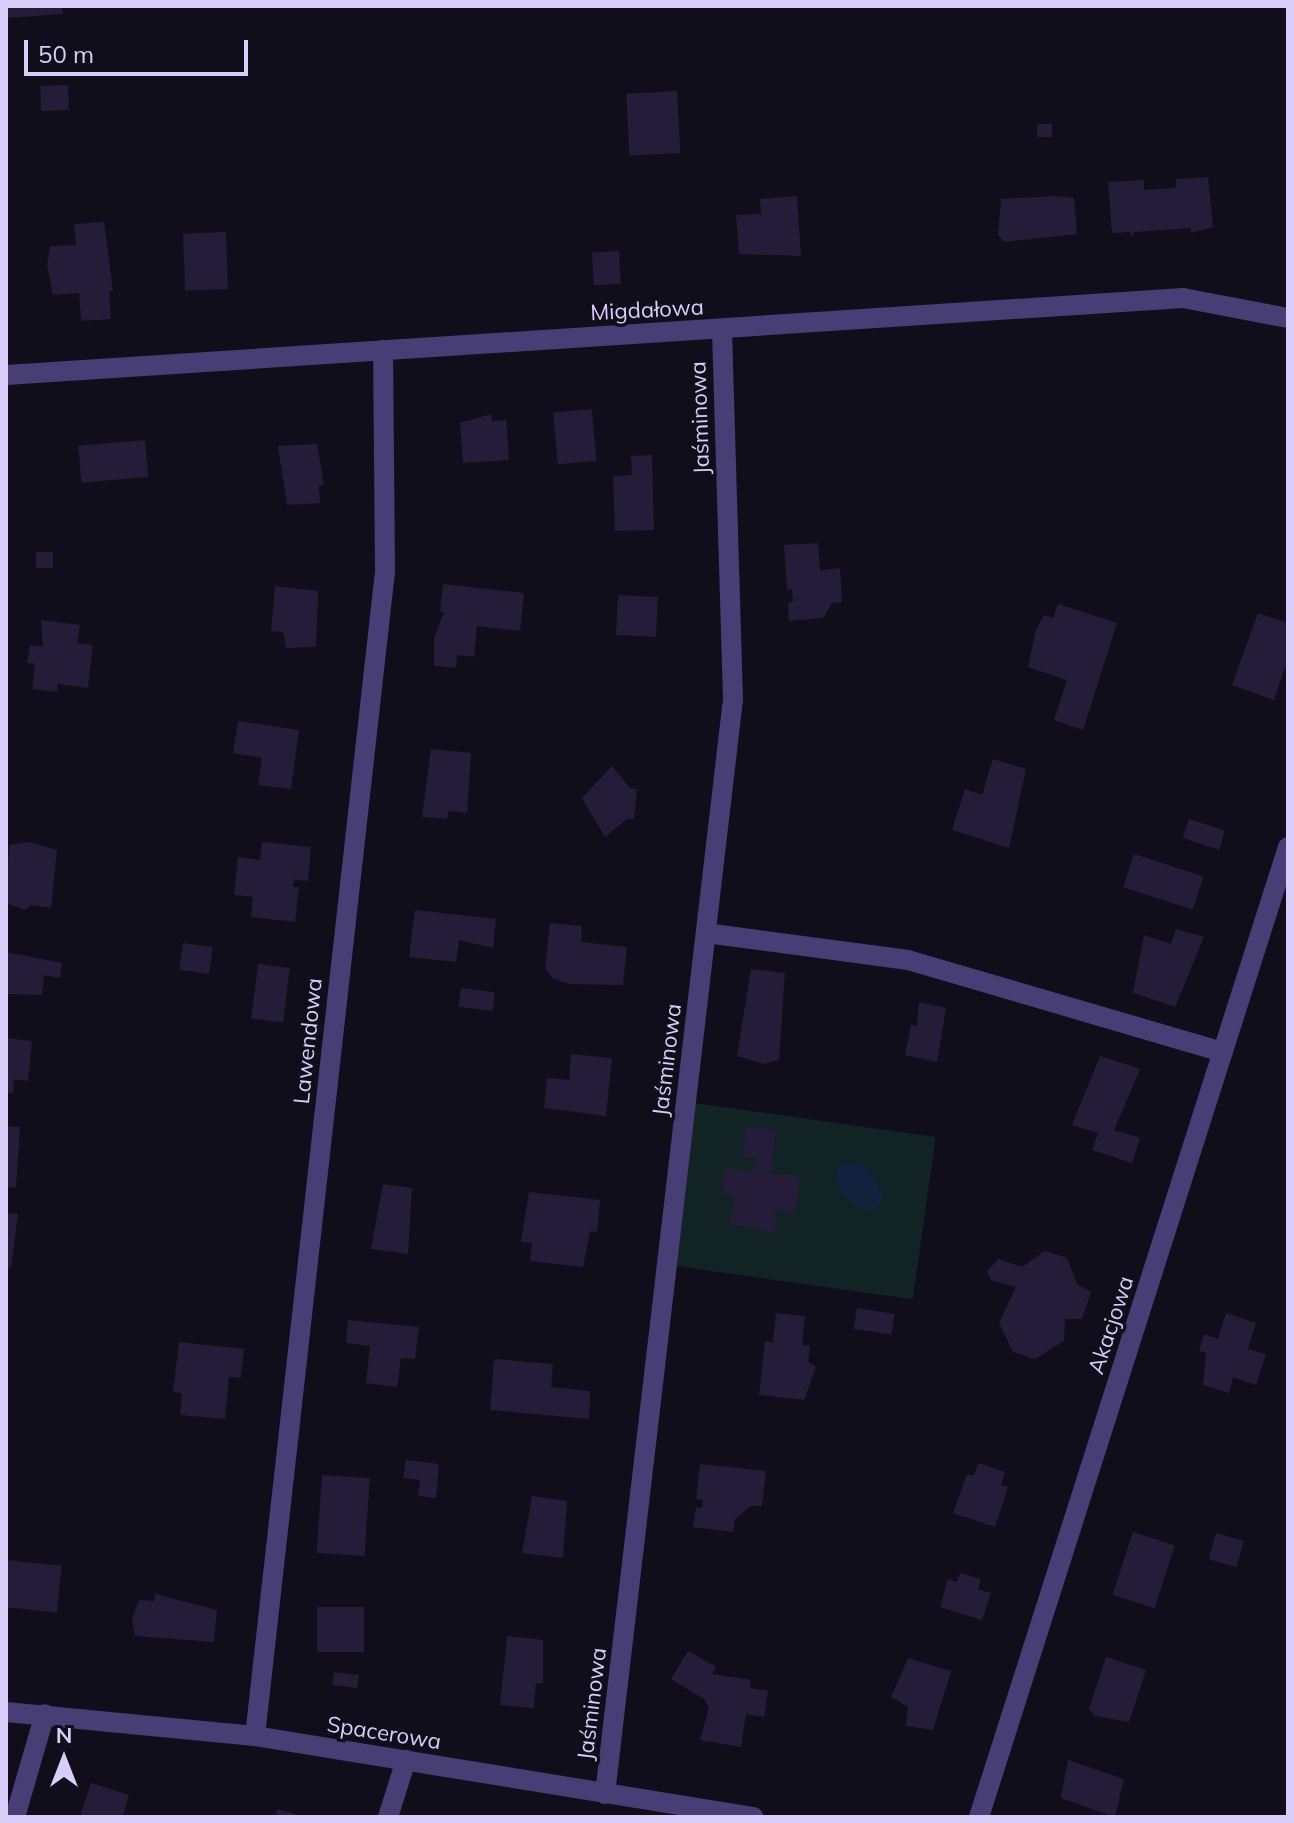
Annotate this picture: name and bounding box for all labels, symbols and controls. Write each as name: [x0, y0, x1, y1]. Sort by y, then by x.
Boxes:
scale bar: [28, 24, 252, 74]
text: 50 m: [38, 39, 94, 69]
street label: Migdałowa: [590, 294, 704, 326]
street label: Jaśminowa: [685, 361, 715, 475]
street label: Lawendowa: [288, 977, 328, 1105]
street label: Jaśminowa: [647, 1002, 687, 1118]
street label: Akacjowa: [1083, 1273, 1139, 1377]
street label: Jaśminowa: [572, 1646, 612, 1762]
street label: Spacerowa: [325, 1711, 443, 1755]
north arrow: [24, 1719, 104, 1799]
text: N: [56, 1721, 72, 1749]

